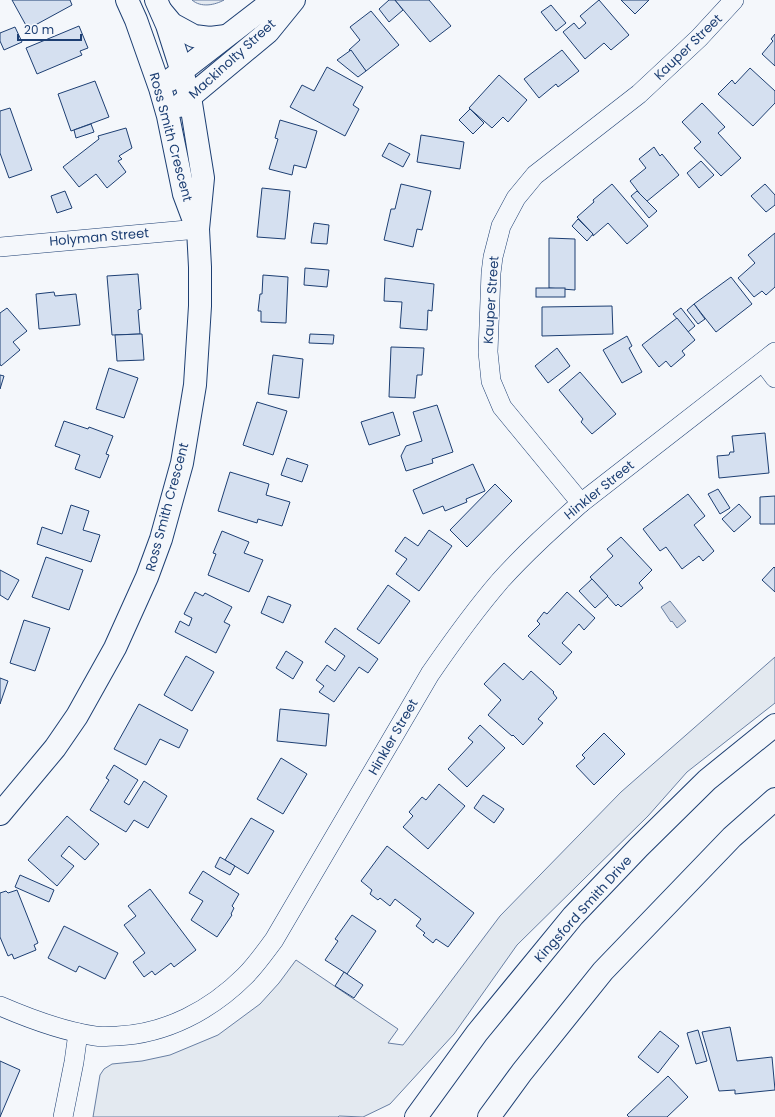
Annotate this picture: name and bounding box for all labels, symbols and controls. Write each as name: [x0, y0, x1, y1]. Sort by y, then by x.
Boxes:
street label: Kauper Street: [650, 9, 726, 84]
street label: Mackinolty Street: [184, 15, 280, 103]
scale bar: [18, 16, 81, 42]
text: 20 m: [24, 21, 54, 38]
street label: Ross Smith Crescent: [145, 70, 197, 204]
street label: Holyman Street: [48, 223, 150, 251]
street label: Kauper Street: [478, 255, 504, 345]
street label: Ross Smith Crescent: [141, 440, 193, 574]
street label: Hinkler Street: [560, 456, 638, 524]
street label: Hinkler Street: [364, 695, 423, 778]
street label: Kingsford Smith Drive: [530, 851, 636, 967]

